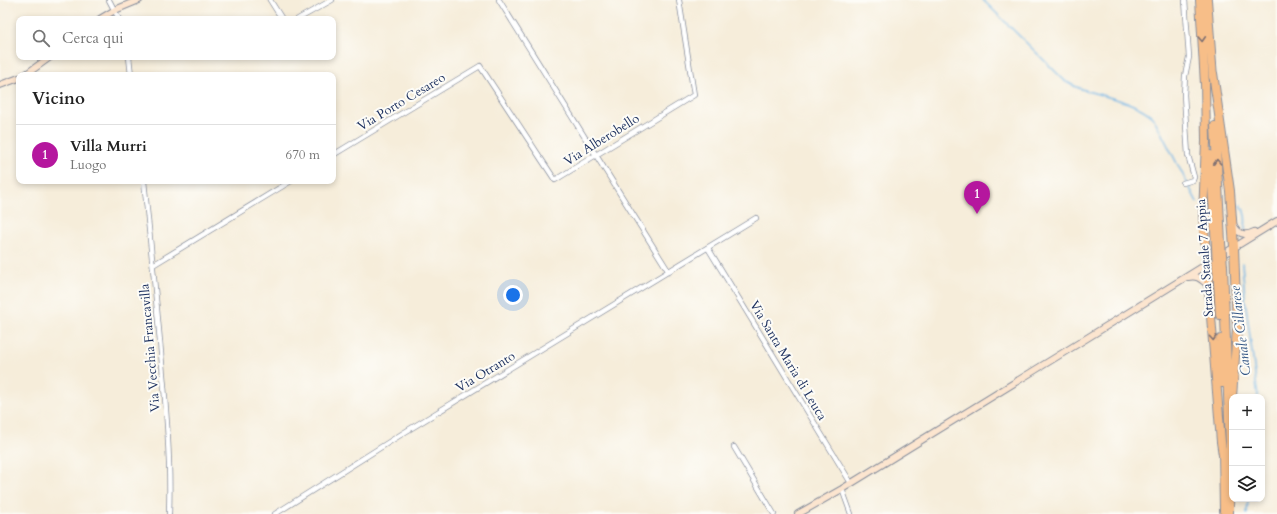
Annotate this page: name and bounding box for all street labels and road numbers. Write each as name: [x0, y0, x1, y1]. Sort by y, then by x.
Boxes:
street label: Via Porto Cesareo: [354, 68, 449, 135]
street label: Via Alberobello: [560, 109, 643, 170]
street label: Strada Statale 7 Appia: [1192, 198, 1218, 318]
street label: Via Vecchia Francavilla: [135, 283, 165, 413]
street label: Via Santa Maria di Leuca: [745, 297, 831, 424]
street label: Via Otranto: [452, 347, 519, 397]

